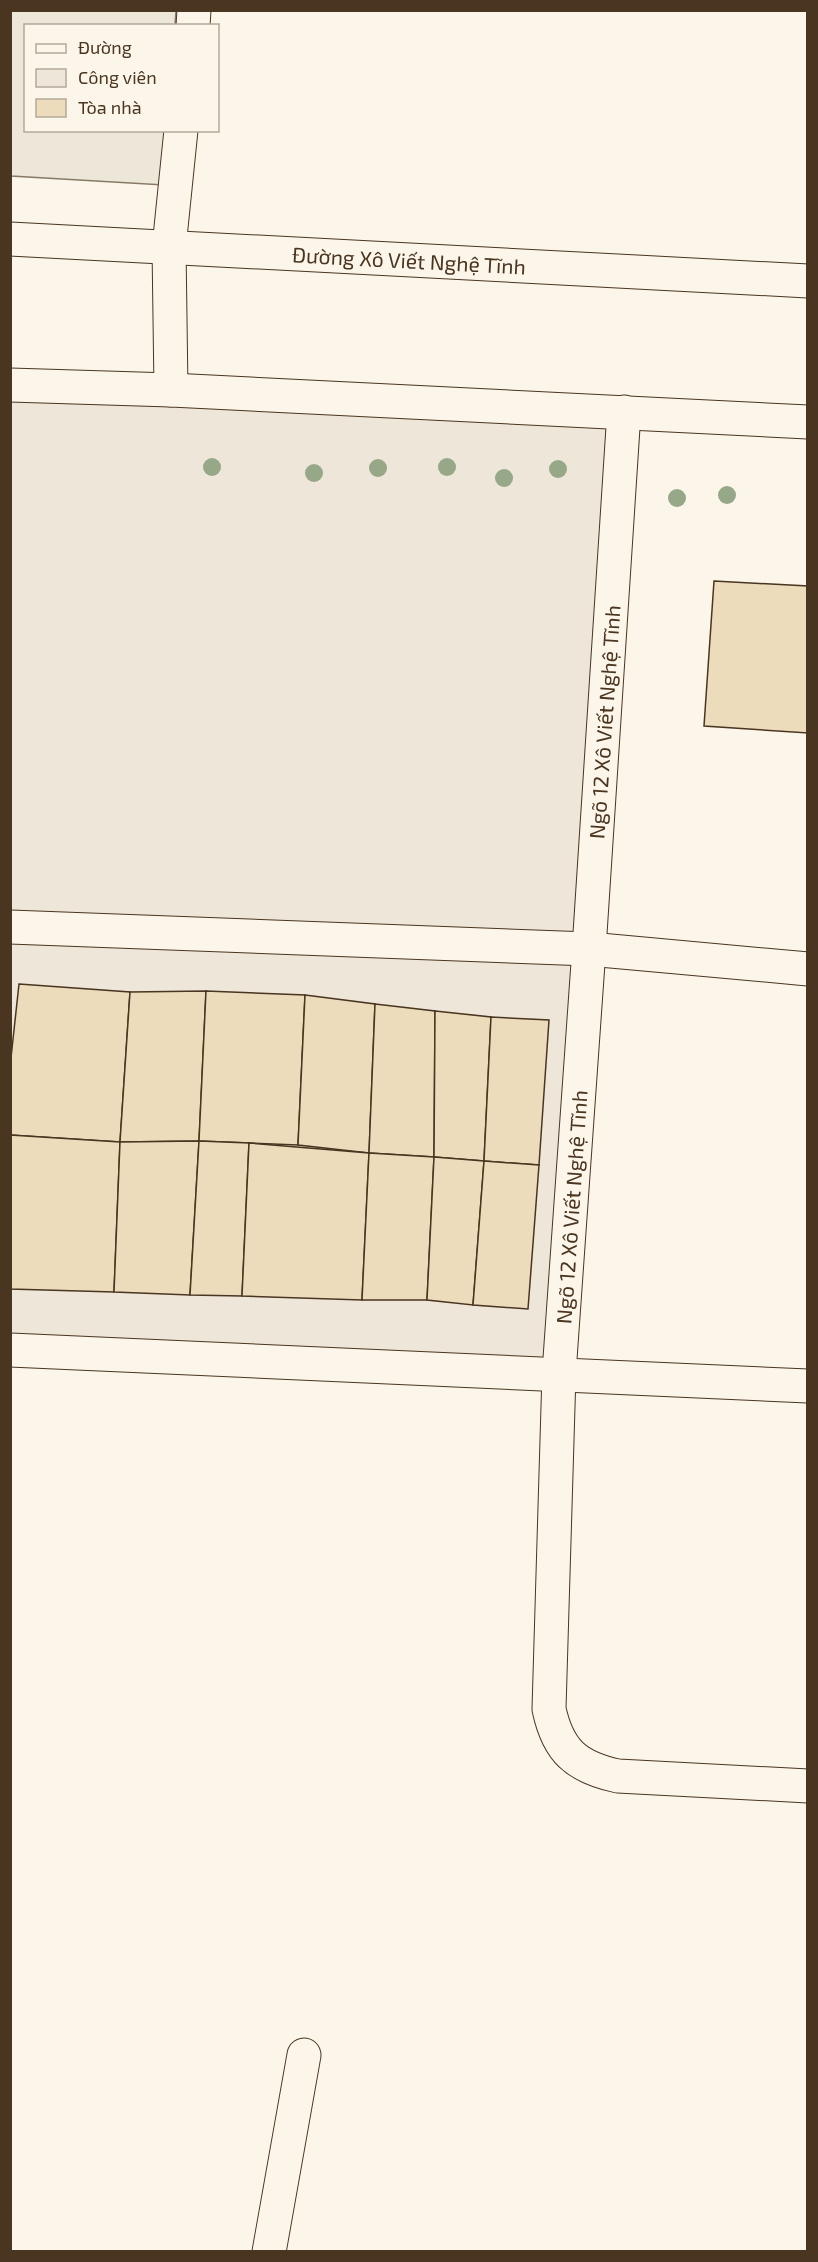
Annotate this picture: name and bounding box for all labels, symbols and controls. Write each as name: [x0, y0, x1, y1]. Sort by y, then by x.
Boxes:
legend: [24, 24, 219, 132]
text: Đường: [78, 36, 132, 58]
text: Công viên: [78, 66, 157, 88]
text: Tòa nhà: [78, 96, 142, 118]
street label: Đường Xô Viết Nghệ Tĩnh: [292, 241, 526, 279]
street label: Ngõ 12 Xô Viết Nghệ Tĩnh: [583, 604, 625, 840]
street label: Ngõ 12 Xô Viết Nghệ Tĩnh: [550, 1089, 592, 1325]

